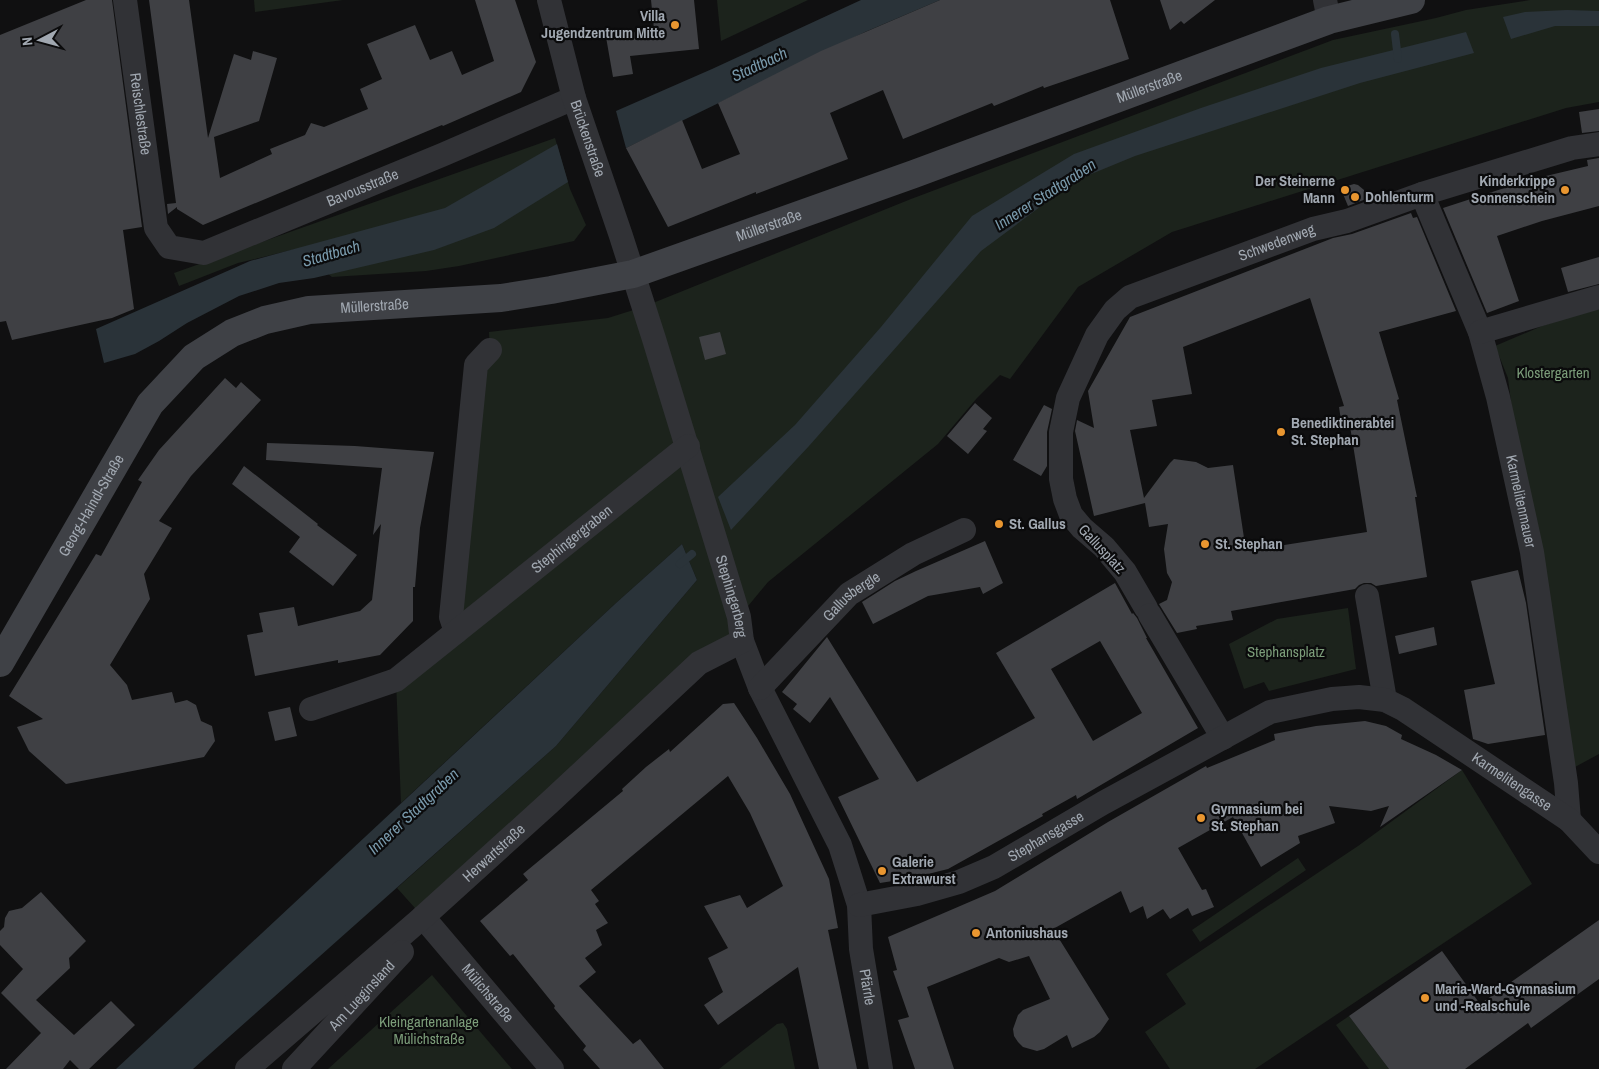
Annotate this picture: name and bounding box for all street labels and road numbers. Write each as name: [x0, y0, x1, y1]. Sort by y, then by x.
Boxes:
street label: Müllerstraße: [1113, 64, 1185, 108]
street label: Reischlestraße: [125, 71, 157, 156]
street label: Brückenstraße: [565, 97, 611, 180]
street label: Bavousstraße: [323, 163, 402, 211]
street label: Müllerstraße: [733, 204, 805, 247]
street label: Schwedenweg: [1235, 218, 1318, 266]
street label: Müllerstraße: [340, 293, 410, 318]
street label: Georg-Haindl-Straße: [53, 450, 129, 560]
street label: Karmelitenmauer: [1501, 453, 1542, 550]
street label: Stephingergraben: [526, 500, 616, 578]
street label: Gallusplatz: [1074, 519, 1131, 578]
street label: Stephingerberg: [711, 552, 752, 639]
street label: Gallusbergle: [818, 566, 884, 626]
street label: Karmelitengasse: [1468, 747, 1556, 816]
street label: Stephansgasse: [1004, 805, 1088, 867]
street label: Herwartstraße: [457, 819, 530, 887]
street label: Am Lueginsland: [323, 955, 399, 1036]
street label: Mülichstraße: [457, 959, 519, 1027]
street label: Pfärrle: [854, 967, 881, 1007]

